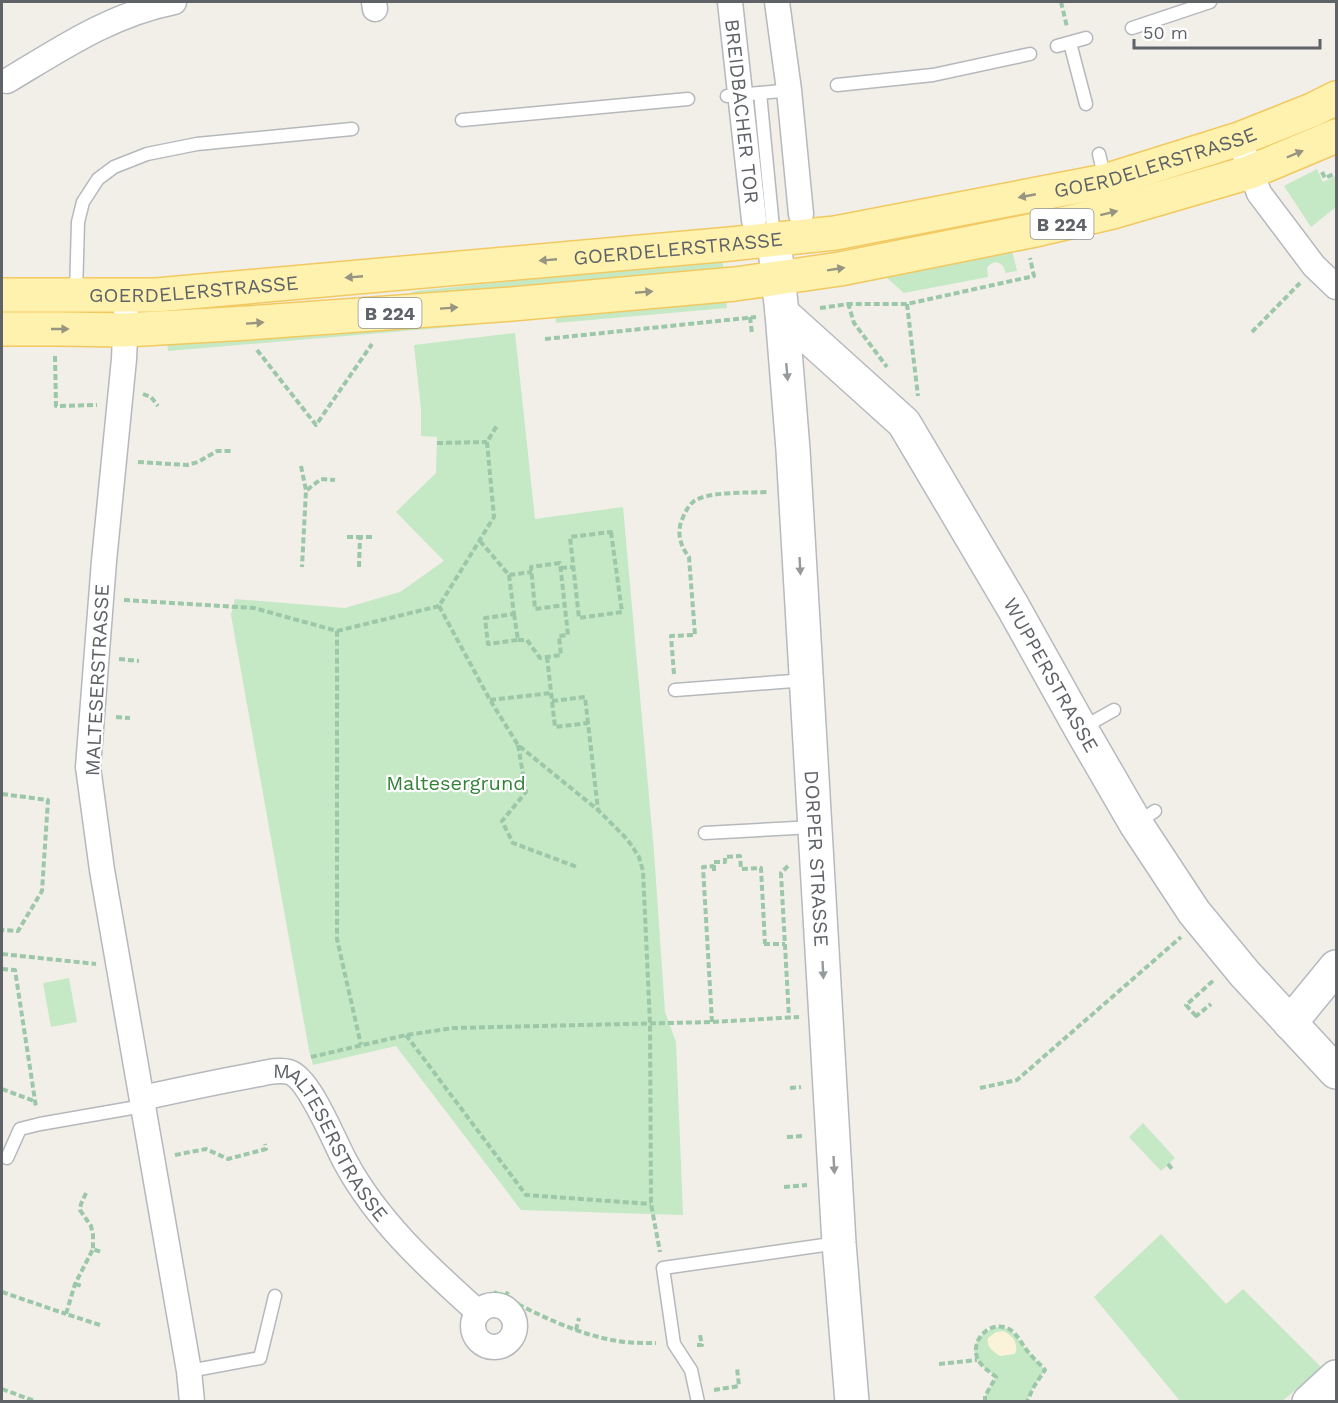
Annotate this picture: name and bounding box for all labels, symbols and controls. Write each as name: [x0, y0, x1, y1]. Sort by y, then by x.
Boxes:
scale bar: [1134, 12, 1320, 50]
street label: BREIDBACHER TOR: [720, 18, 764, 205]
text: 50 m: [1143, 22, 1188, 43]
street label: GOERDELERSTRASSE: [1052, 121, 1260, 203]
one-way arrow: [1286, 149, 1304, 158]
one-way arrow: [1018, 192, 1037, 201]
one-way arrow: [1100, 207, 1119, 217]
road number: B 224: [1030, 209, 1094, 239]
street label: GOERDELERSTRASSE: [572, 227, 784, 270]
one-way arrow: [539, 255, 558, 265]
one-way arrow: [827, 264, 846, 273]
street label: GOERDELERSTRASSE: [89, 270, 299, 307]
one-way arrow: [345, 272, 364, 282]
one-way arrow: [634, 287, 653, 297]
road number: B 224: [358, 298, 422, 328]
one-way arrow: [440, 304, 459, 313]
one-way arrow: [245, 318, 264, 327]
one-way arrow: [50, 324, 69, 334]
one-way arrow: [782, 362, 792, 381]
one-way arrow: [796, 557, 805, 576]
street label: MALTESERSTRASSE: [80, 583, 114, 777]
street label: WUPPERSTRASSE: [998, 594, 1104, 756]
street label: DORPER STRASSE: [800, 769, 834, 947]
park label: Maltesergrund: [386, 771, 526, 795]
one-way arrow: [819, 961, 828, 980]
street label: MALTESERSTRASSE: [273, 1059, 393, 1226]
one-way arrow: [830, 1156, 839, 1175]

